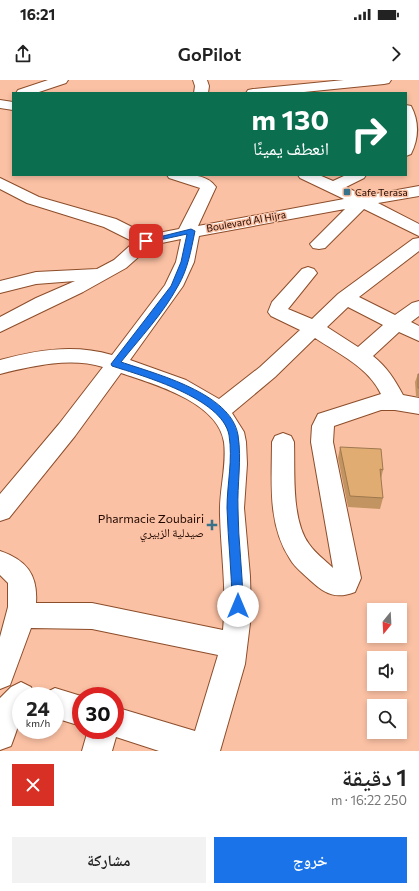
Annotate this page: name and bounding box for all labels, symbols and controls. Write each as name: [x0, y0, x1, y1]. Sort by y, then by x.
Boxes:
text: 16:21: [20, 5, 55, 23]
icon: share: [12, 43, 34, 65]
text: GoPilot: [178, 43, 241, 65]
icon: forward: [385, 43, 407, 65]
text: 130 m: [252, 102, 329, 136]
icon: right: [343, 108, 395, 160]
text: انعطف يمينًا: [253, 137, 329, 159]
place label: Cafe Terasa: [355, 186, 408, 198]
marker: Cafe Terasa: [342, 187, 352, 197]
street label: Boulevard Al Hijra: [205, 208, 287, 234]
pin: [129, 224, 163, 258]
icon: arrive: [135, 230, 157, 252]
place label: Pharmacie Zoubairi صيدلية الزبيري: [98, 511, 204, 543]
marker: Pharmacie Zoubairi صيدلية الزبيري: [207, 520, 217, 530]
position arrow: [217, 585, 259, 627]
north arrow: [367, 603, 407, 643]
map controls: [367, 603, 407, 739]
button: sound: [367, 651, 407, 691]
speed limit sign: 30: [72, 687, 124, 739]
text: 24: [26, 696, 50, 720]
button: search: [367, 699, 407, 739]
text: km/h: [26, 717, 50, 729]
text: 1 دقيقة: [342, 762, 407, 791]
button: close: [12, 764, 54, 806]
text: 250 m · 16:22: [331, 792, 407, 808]
button: مشاركة: [12, 837, 206, 883]
button: خروج: [214, 837, 407, 883]

